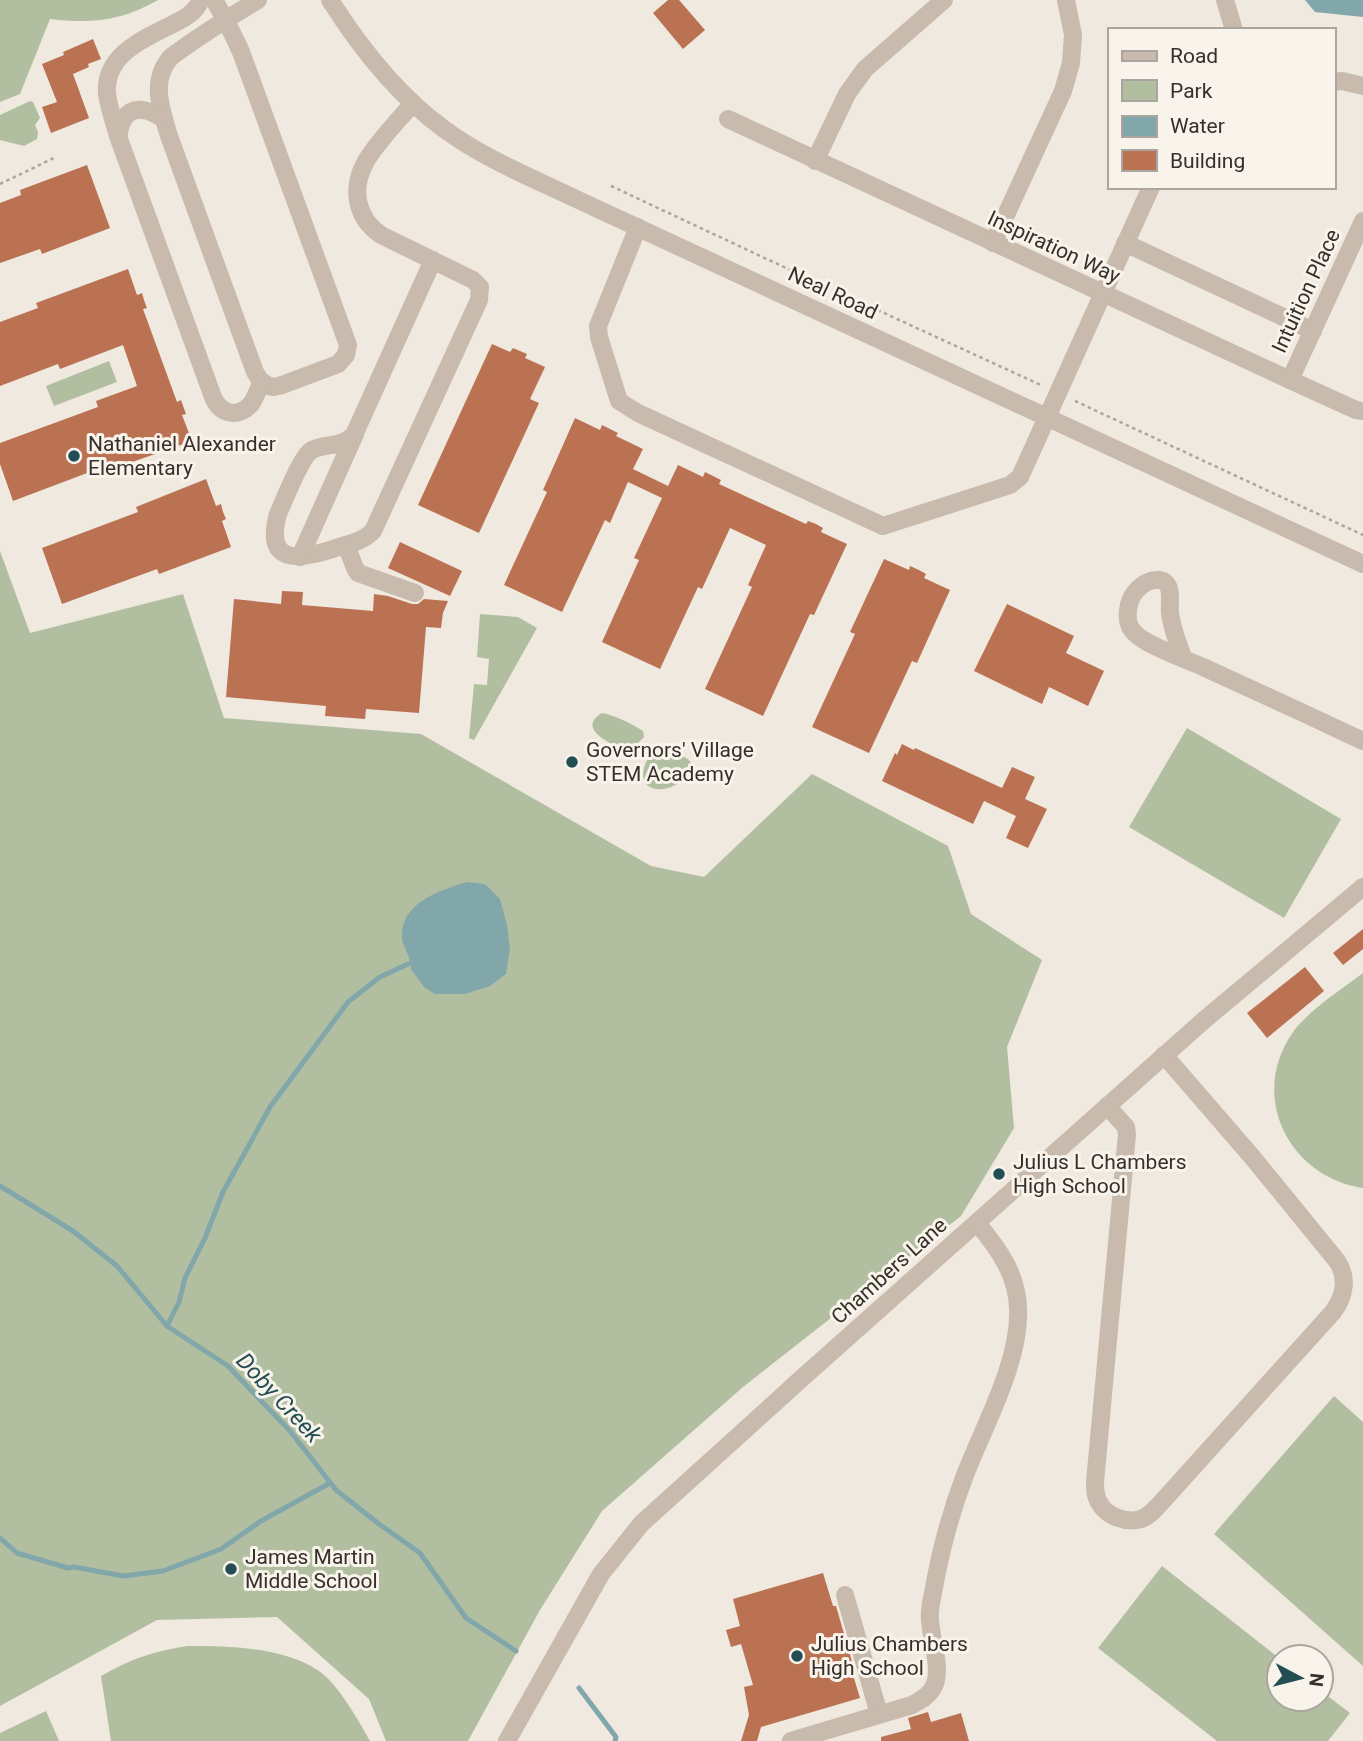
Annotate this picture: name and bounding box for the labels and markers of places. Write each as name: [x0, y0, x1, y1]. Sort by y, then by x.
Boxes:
place label: Nathaniel Alexander Elementary: [88, 432, 276, 480]
marker: Nathaniel Alexander Elementary: [66, 448, 82, 464]
place label: Governors' Village STEM Academy: [586, 738, 754, 786]
marker: Governors' Village STEM Academy: [564, 754, 580, 770]
place label: Julius L Chambers High School: [1013, 1150, 1186, 1198]
marker: Julius L Chambers High School: [991, 1166, 1007, 1182]
place label: James Martin Middle School: [245, 1545, 378, 1593]
marker: James Martin Middle School: [223, 1561, 239, 1577]
place label: Julius Chambers High School: [811, 1632, 968, 1680]
marker: Julius Chambers High School: [789, 1648, 805, 1664]

